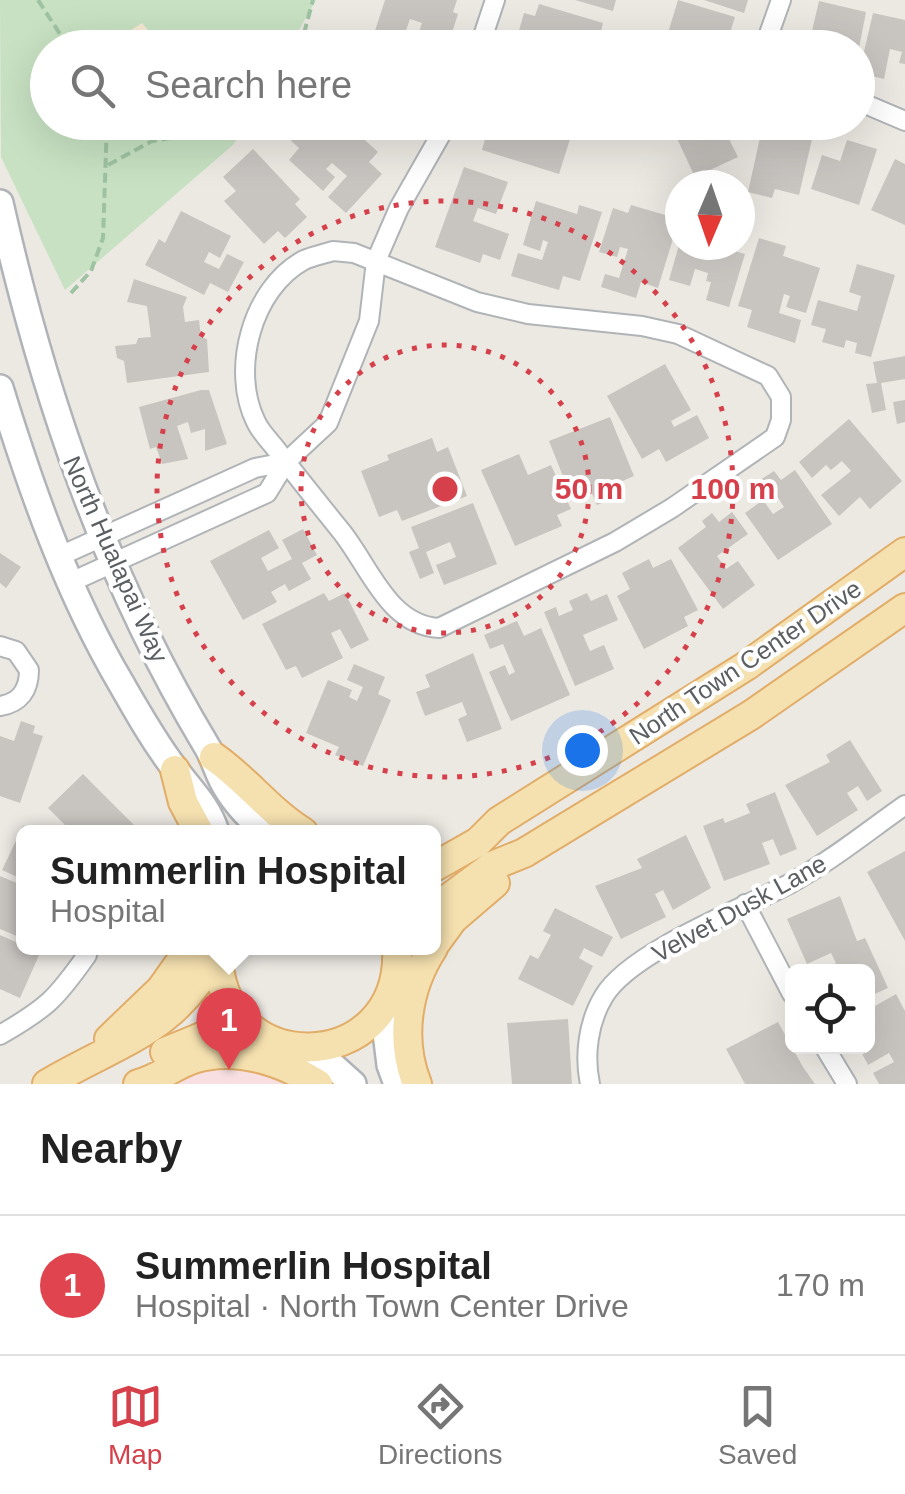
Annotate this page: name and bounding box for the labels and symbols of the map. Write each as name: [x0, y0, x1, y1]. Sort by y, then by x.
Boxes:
north arrow: [665, 170, 755, 260]
street label: North Hualapai Way: [58, 452, 174, 667]
centre of rings: [427, 471, 463, 507]
text: 50 m: [555, 472, 623, 505]
text: 100 m: [690, 472, 776, 505]
street label: North Town Center Drive: [624, 574, 866, 750]
your location: [557, 725, 608, 776]
street label: Velvet Dusk Lane: [647, 849, 831, 967]
pin: 1: [196, 988, 262, 1070]

